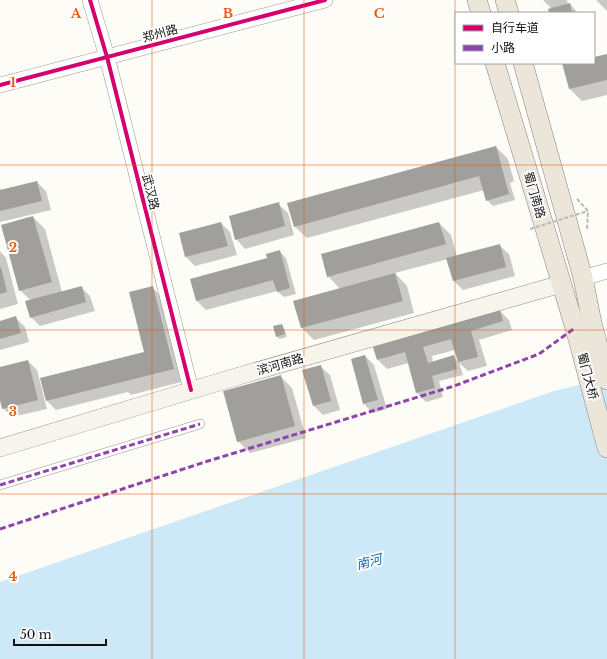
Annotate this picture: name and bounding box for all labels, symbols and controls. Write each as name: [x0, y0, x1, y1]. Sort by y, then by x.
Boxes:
text: A: [70, 5, 82, 22]
text: B: [223, 5, 233, 22]
text: C: [374, 5, 385, 22]
legend: [455, 12, 595, 64]
text: 自行车道: [491, 20, 539, 35]
street label: 郑州路: [141, 21, 179, 45]
text: 小路: [491, 40, 515, 55]
text: 1: [10, 74, 16, 91]
street label: 蜀门南路: [521, 170, 549, 220]
street label: 武汉路: [139, 173, 163, 211]
text: 2: [9, 239, 17, 256]
street label: 滨河南路: [255, 350, 305, 378]
street label: 蜀门大桥: [575, 351, 601, 401]
text: 3: [9, 403, 17, 420]
water label: 南河: [354, 550, 387, 573]
text: 4: [9, 568, 18, 585]
scale bar: [14, 621, 106, 647]
text: 50 m: [20, 627, 52, 642]

